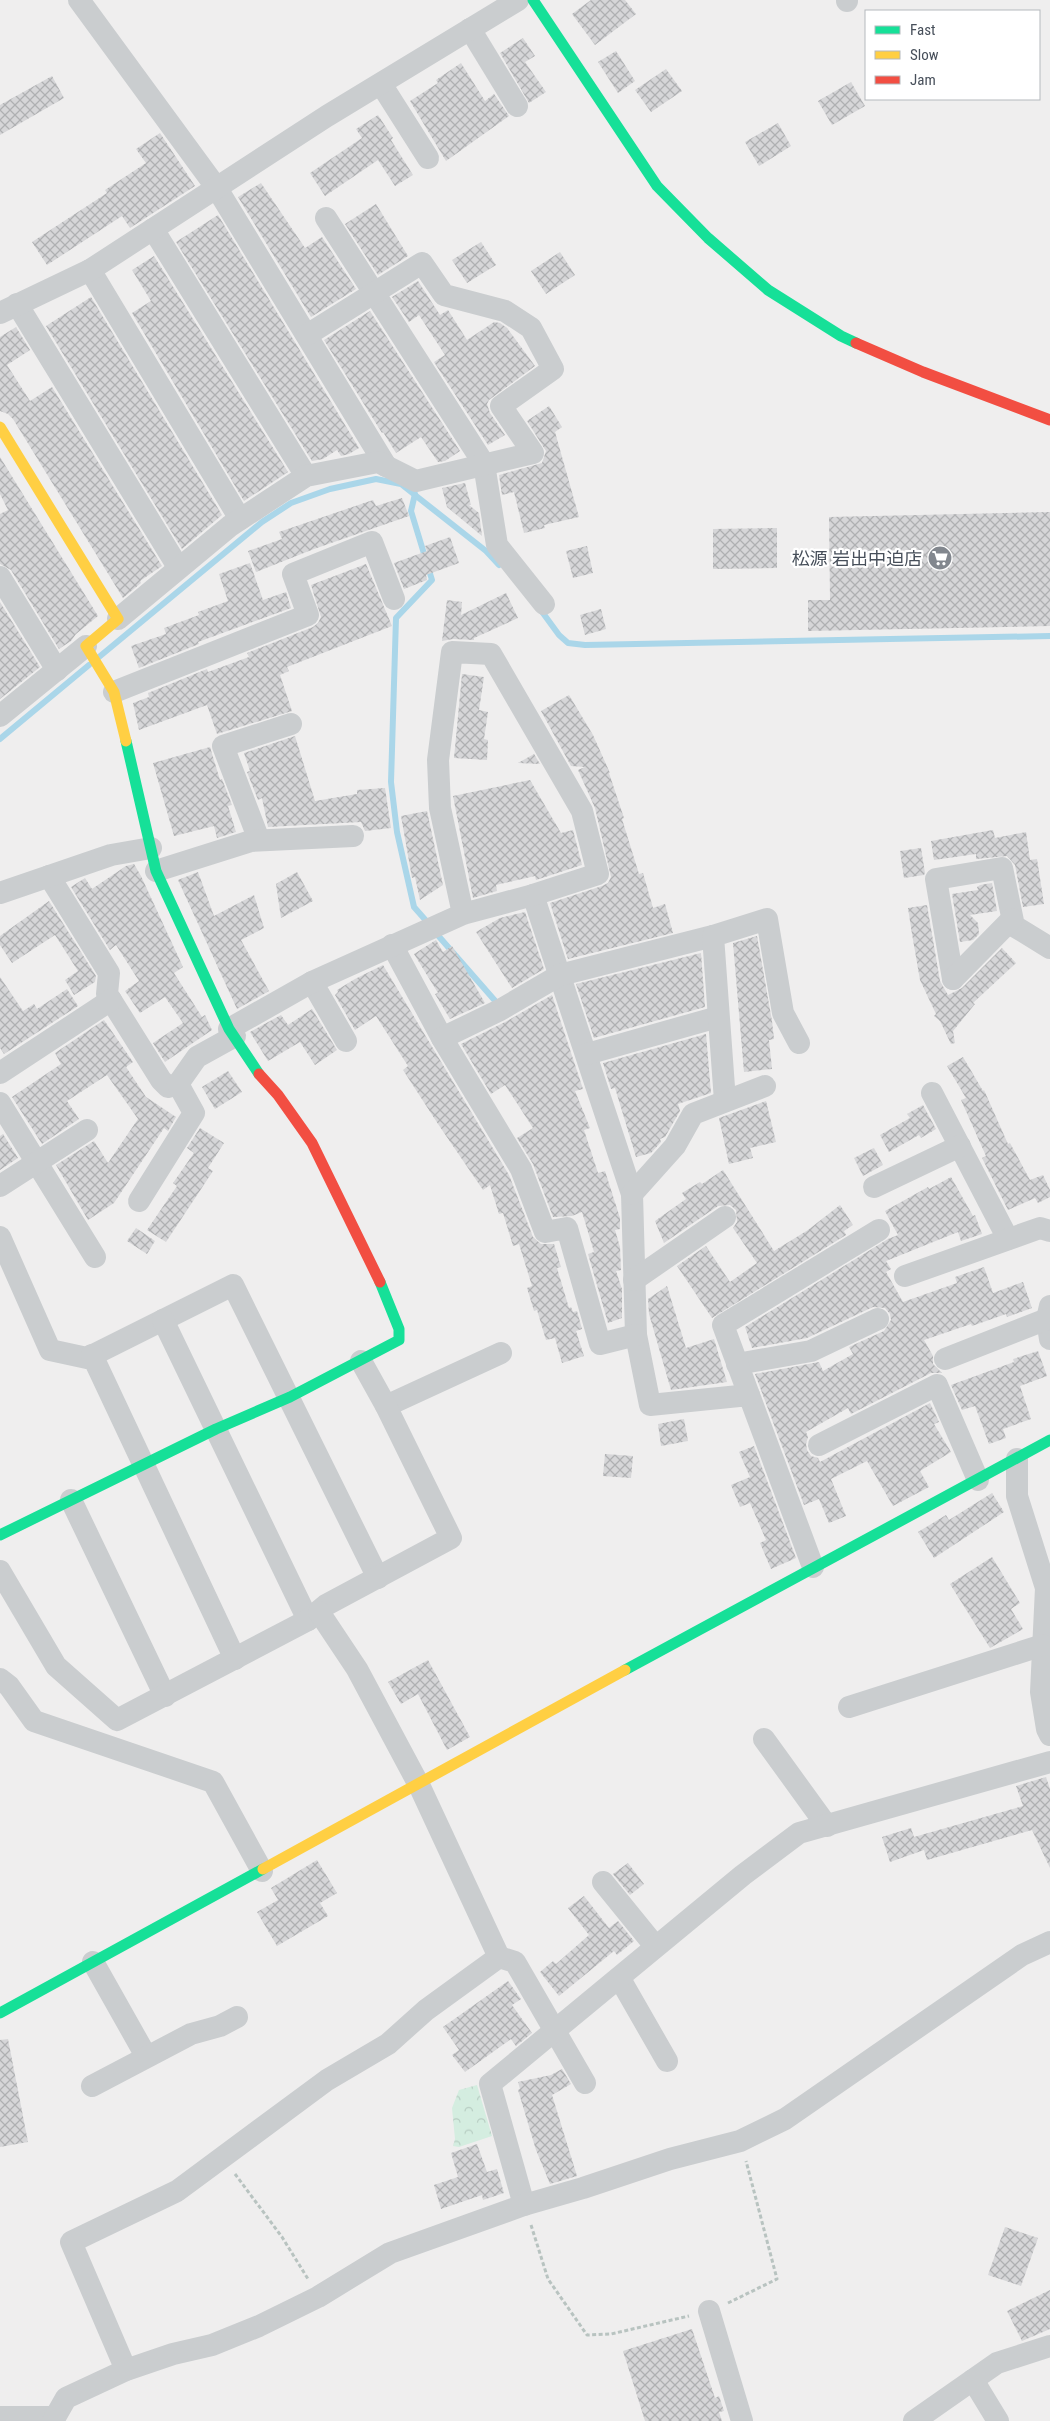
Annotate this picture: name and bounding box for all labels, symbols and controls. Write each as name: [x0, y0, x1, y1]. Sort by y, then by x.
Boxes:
legend: [865, 10, 1040, 100]
text: Fast: [910, 21, 935, 39]
text: Slow: [910, 46, 939, 64]
text: Jam: [910, 71, 936, 89]
supermarket icon: 松源 岩出中迫店: [927, 545, 953, 571]
place label: 松源 岩出中迫店: [792, 548, 922, 569]

